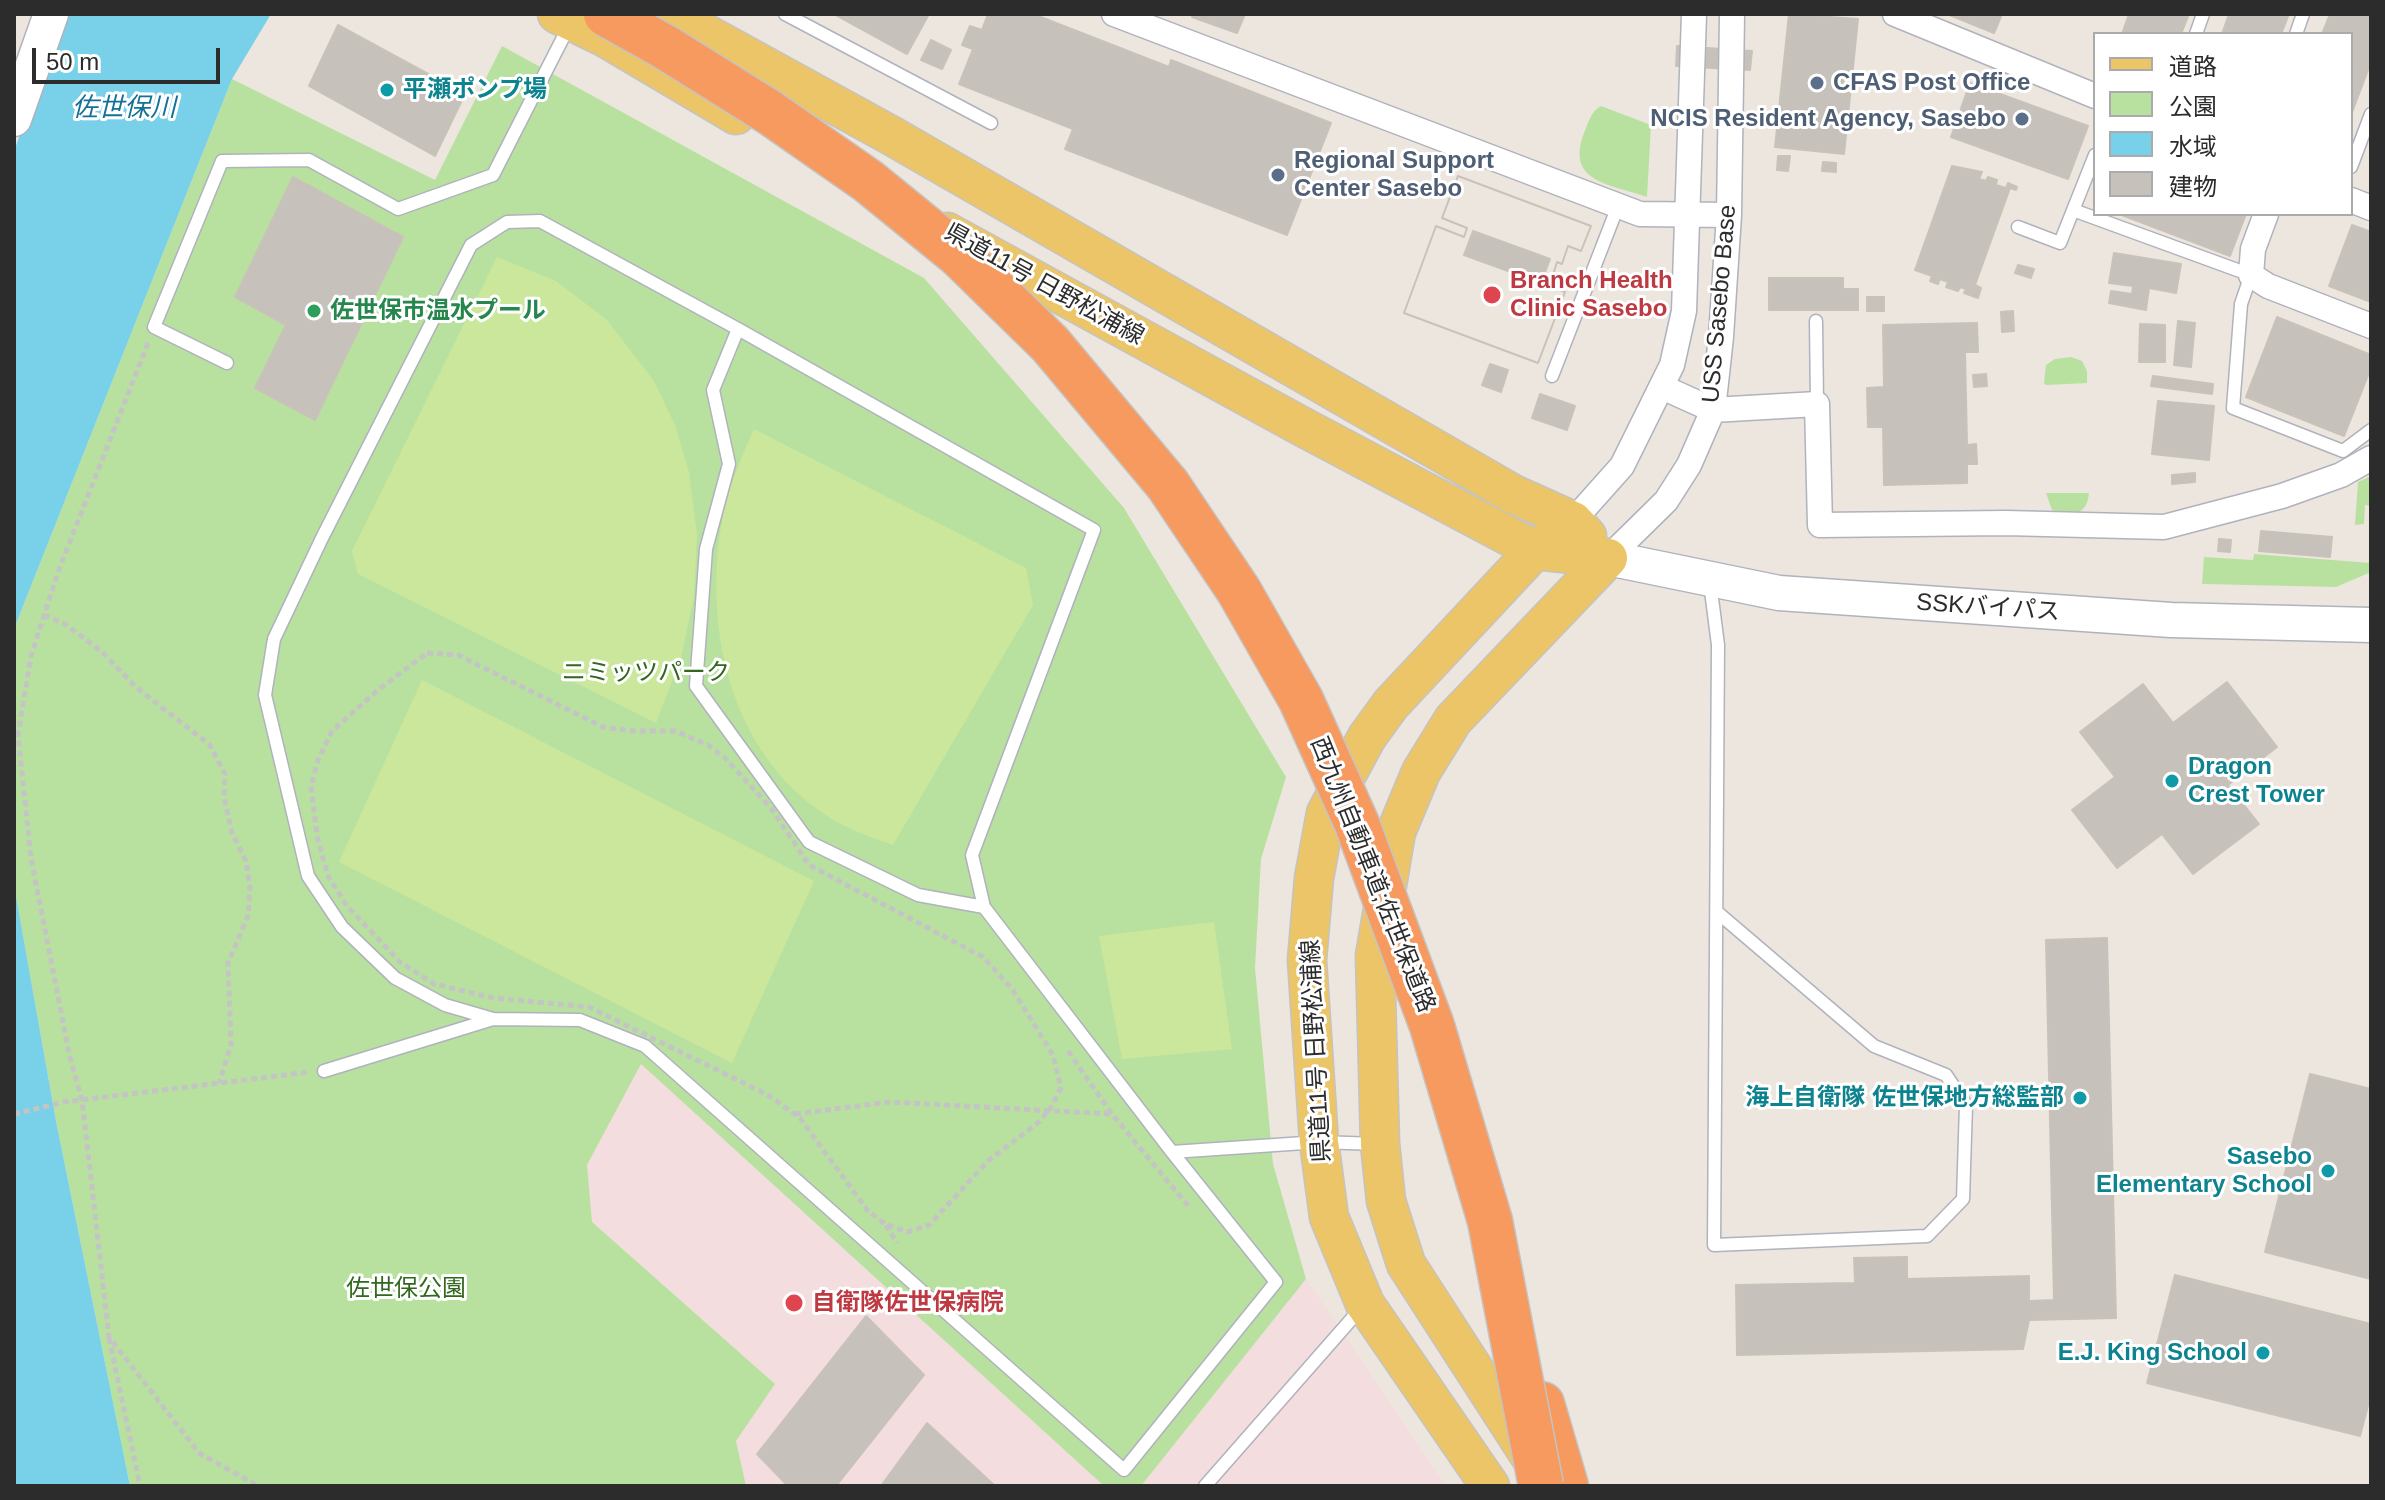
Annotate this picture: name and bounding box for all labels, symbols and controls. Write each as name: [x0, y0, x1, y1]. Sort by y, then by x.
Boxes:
scale bar: [36, 32, 224, 82]
legend: [2093, 32, 2353, 216]
text: 50 m: [46, 48, 99, 75]
text: 道路: [2169, 53, 2217, 80]
place label: CFAS Post Office: [1833, 69, 2030, 97]
marker: CFAS Post Office: [1808, 74, 1826, 92]
place label: 平瀬ポンプ場: [403, 76, 547, 104]
marker: 平瀬ポンプ場: [378, 81, 396, 99]
water label: 佐世保川: [72, 93, 176, 125]
text: 公園: [2169, 93, 2217, 120]
place label: NCIS Resident Agency, Sasebo: [1650, 105, 2006, 133]
marker: NCIS Resident Agency, Sasebo: [2013, 110, 2031, 128]
text: 水域: [2169, 133, 2217, 160]
place label: Regional Support Center Sasebo: [1294, 147, 1494, 203]
marker: Regional Support Center Sasebo: [1269, 166, 1287, 184]
text: 建物: [2169, 173, 2217, 200]
street label: USS Sasebo Base: [1697, 204, 1743, 404]
street label: 県道11号 日野松浦線: [939, 218, 1149, 352]
place label: Branch Health Clinic Sasebo: [1510, 267, 1673, 323]
marker: Branch Health Clinic Sasebo: [1481, 284, 1503, 306]
place label: 佐世保市温水プール: [330, 297, 546, 325]
marker: 佐世保市温水プール: [305, 302, 323, 320]
street label: SSKバイパス: [1915, 589, 2061, 627]
park label: ニミッツパーク: [562, 659, 730, 687]
street label: 西九州自動車道;佐世保道路: [1303, 733, 1441, 1017]
place label: Dragon Crest Tower: [2188, 753, 2325, 809]
marker: Dragon Crest Tower: [2163, 772, 2181, 790]
street label: 県道11号 日野松浦線: [1297, 939, 1337, 1163]
place label: 海上自衛隊 佐世保地方総監部: [1745, 1084, 2064, 1112]
marker: 海上自衛隊 佐世保地方総監部: [2071, 1089, 2089, 1107]
place label: Sasebo Elementary School: [2096, 1143, 2312, 1199]
marker: Sasebo Elementary School: [2319, 1162, 2337, 1180]
park label: 佐世保公園: [346, 1275, 466, 1303]
place label: 自衛隊佐世保病院: [812, 1289, 1004, 1317]
marker: 自衛隊佐世保病院: [783, 1292, 805, 1314]
place label: E.J. King School: [2058, 1339, 2247, 1367]
marker: E.J. King School: [2254, 1344, 2272, 1362]

